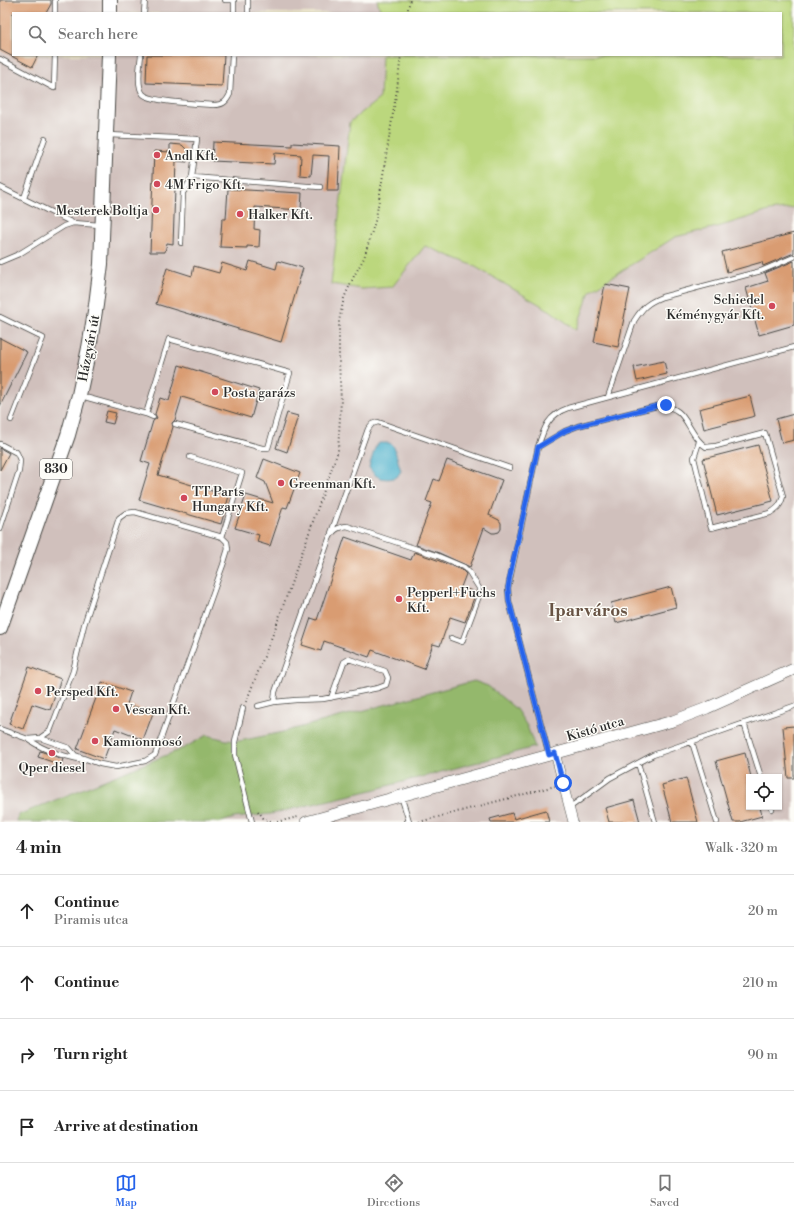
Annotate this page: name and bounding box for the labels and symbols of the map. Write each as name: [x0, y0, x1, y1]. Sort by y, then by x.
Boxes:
place label: Andl Kft.: [164, 148, 218, 164]
marker: Andl Kft.: [152, 150, 162, 160]
place label: 4M Frigo Kft.: [165, 177, 244, 193]
marker: 4M Frigo Kft.: [152, 179, 162, 189]
place label: Mesterek Boltja: [56, 203, 148, 219]
marker: Mesterek Boltja: [151, 205, 161, 215]
place label: Halker Kft.: [248, 207, 313, 223]
marker: Halker Kft.: [235, 209, 245, 219]
place label: Schiedel Kéménygyár Kft.: [666, 292, 764, 323]
marker: Schiedel Kéménygyár Kft.: [767, 301, 777, 311]
street label: Házgyári út: [75, 313, 103, 383]
place label: Posta garázs: [223, 385, 296, 401]
marker: Posta garázs: [210, 387, 220, 397]
route end: [657, 396, 675, 414]
road number: 830: [40, 459, 72, 479]
place label: Greenman Kft.: [289, 476, 376, 492]
marker: Greenman Kft.: [276, 478, 286, 488]
place label: TT Parts Hungary Kft.: [192, 484, 268, 515]
marker: TT Parts Hungary Kft.: [179, 493, 189, 503]
place label: Pepperl+Fuchs Kft.: [407, 585, 496, 616]
marker: Pepperl+Fuchs Kft.: [394, 594, 404, 604]
district label: Iparváros: [548, 600, 628, 622]
place label: Persped Kft.: [46, 684, 118, 700]
marker: Persped Kft.: [33, 686, 43, 696]
place label: Vescan Kft.: [123, 702, 190, 718]
marker: Vescan Kft.: [111, 704, 121, 714]
street label: Kistó utca: [565, 713, 626, 745]
place label: Kamionmosó: [103, 734, 182, 750]
marker: Kamionmosó: [90, 736, 100, 746]
marker: Qper diesel: [47, 748, 57, 758]
place label: Qper diesel: [19, 760, 86, 776]
route start: [554, 774, 572, 792]

